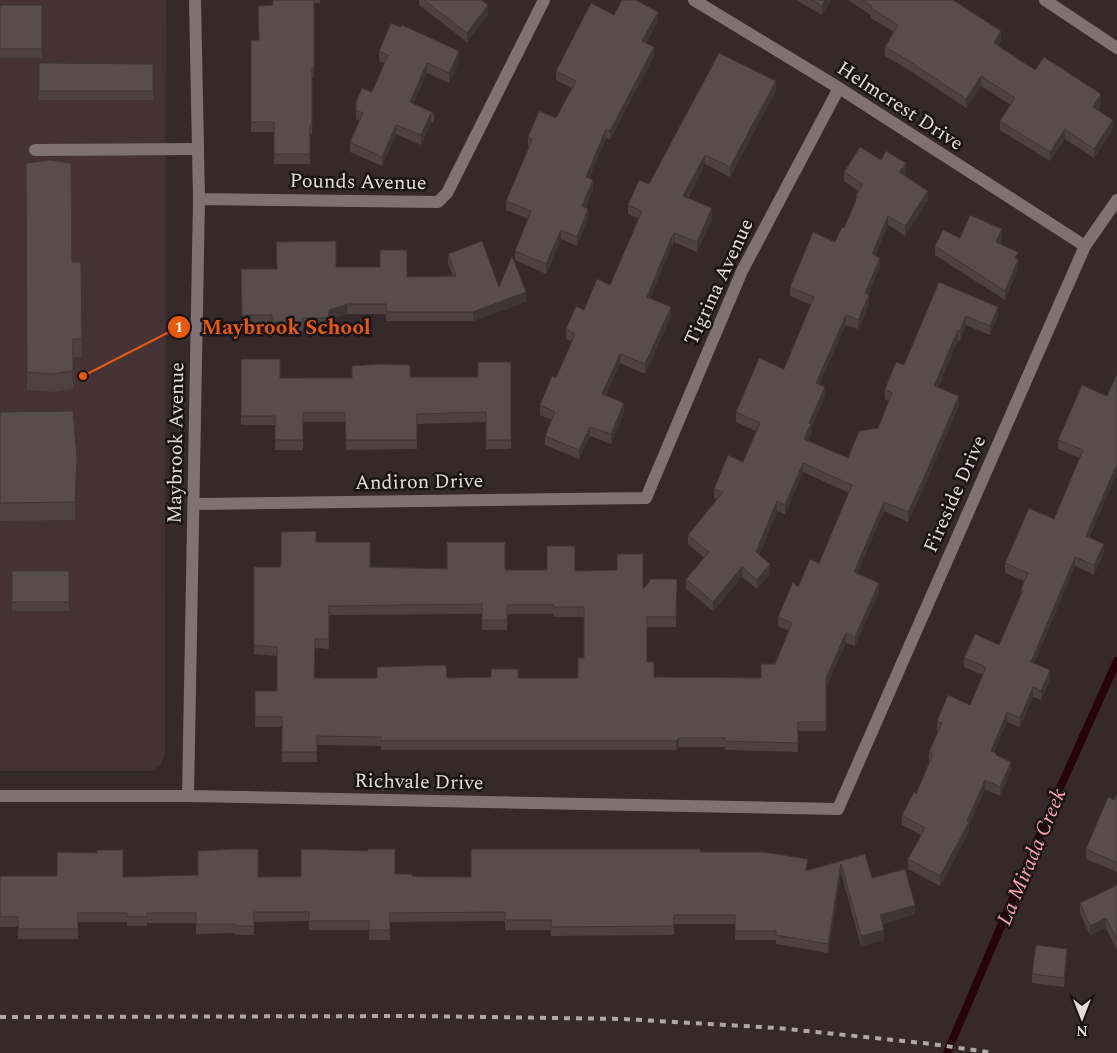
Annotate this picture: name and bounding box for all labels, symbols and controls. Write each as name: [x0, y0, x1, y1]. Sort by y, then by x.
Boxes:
street label: Helmcrest Drive: [831, 54, 969, 158]
street label: Pounds Avenue: [289, 166, 427, 198]
street label: Tigrina Avenue: [676, 214, 762, 350]
callout: Maybrook School: [167, 309, 381, 345]
text: Maybrook School: [201, 312, 371, 344]
text: 1: [175, 316, 183, 339]
street label: Maybrook Avenue: [160, 362, 192, 524]
street label: Fireside Drive: [916, 430, 994, 558]
street label: Andiron Drive: [355, 466, 483, 498]
street label: Richvale Drive: [354, 766, 484, 798]
water label: La Mirada Creek: [989, 783, 1075, 931]
north arrow: [1057, 993, 1107, 1043]
text: N: [1076, 1020, 1088, 1041]

